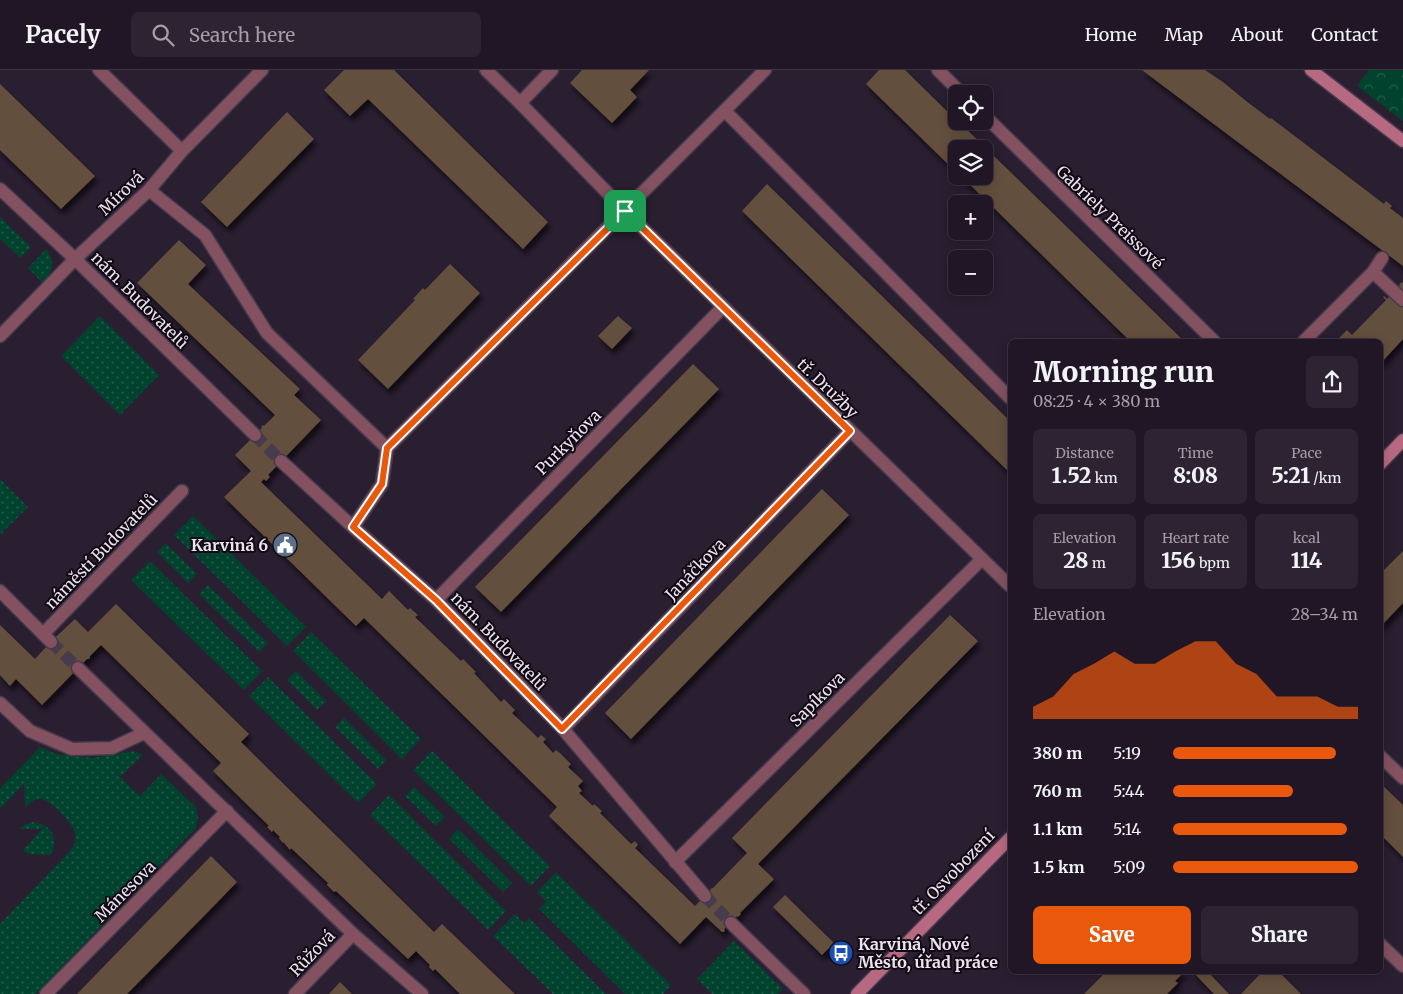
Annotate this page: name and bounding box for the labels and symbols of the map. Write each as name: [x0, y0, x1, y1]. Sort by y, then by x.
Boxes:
street label: Gabriely Preissové: [1052, 161, 1168, 273]
street label: Mírová: [94, 167, 148, 219]
pin: [604, 190, 646, 232]
street label: nám. Budovatelů: [87, 247, 193, 353]
street label: tř. Družby: [793, 354, 863, 422]
street label: Purkyňova: [531, 405, 605, 479]
street label: náměstí Budovatelů: [41, 489, 161, 613]
public building icon: Karviná 6: [272, 532, 298, 558]
street label: Janáčkova: [660, 534, 730, 605]
place label: Karviná 6: [191, 535, 268, 555]
street label: nám. Budovatelů: [447, 588, 551, 694]
street label: Sapíkova: [785, 667, 849, 731]
street label: tř. Osvobození: [908, 825, 999, 919]
street label: Mánesova: [90, 856, 160, 926]
street label: Růžová: [285, 925, 339, 980]
place label: Karviná, Nové Město, úřad práce: [858, 934, 998, 973]
bus stop icon: Karviná, Nové Město, úřad práce: [828, 940, 854, 966]

